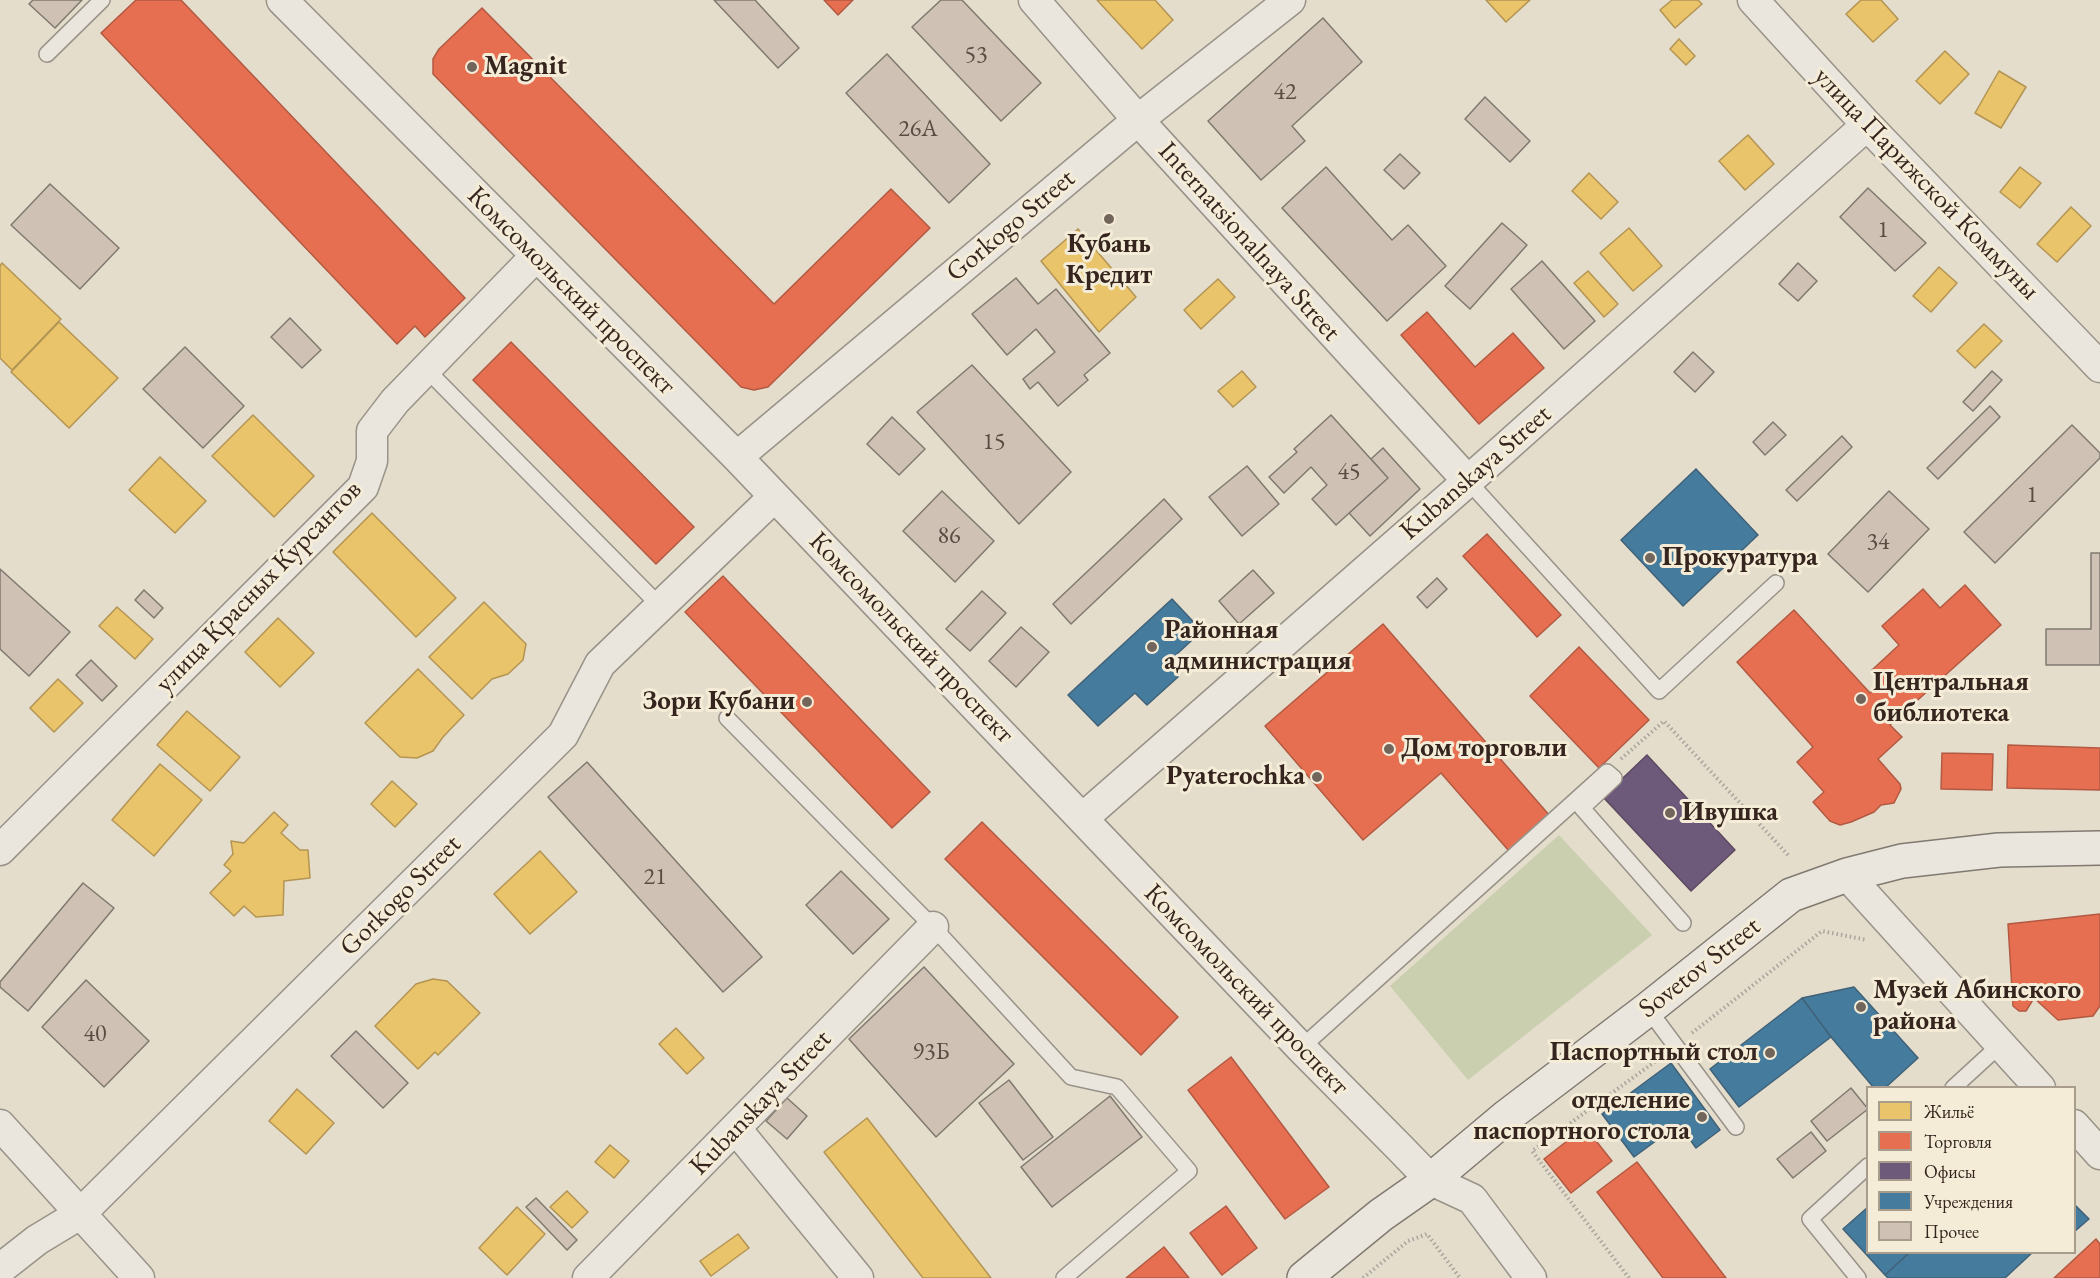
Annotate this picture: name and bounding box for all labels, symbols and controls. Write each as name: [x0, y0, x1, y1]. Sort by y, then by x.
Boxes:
house number: 53: [964, 41, 988, 69]
place label: Magnit: [484, 51, 567, 83]
marker: Magnit: [465, 60, 479, 74]
street label: улица Парижской Коммуны: [1806, 61, 2046, 307]
house number: 42: [1273, 78, 1297, 106]
house number: 26А: [898, 115, 938, 143]
street label: Internatsionalnaya Street: [1151, 136, 1347, 348]
street label: Gorkogo Street: [940, 163, 1082, 289]
street label: Комсомольский проспект: [460, 180, 682, 402]
marker: Кубань Кредит: [1102, 212, 1116, 226]
house number: 1: [1877, 216, 1889, 244]
place label: Кубань Кредит: [1066, 229, 1152, 292]
street label: Kubanskaya Street: [1394, 399, 1558, 547]
house number: 15: [982, 428, 1006, 456]
house number: 45: [1337, 458, 1361, 486]
street label: улица Красных Курсантов: [149, 474, 369, 700]
house number: 1: [2026, 481, 2038, 509]
house number: 86: [937, 522, 961, 550]
street label: Комсомольский проспект: [802, 526, 1020, 750]
house number: 34: [1866, 528, 1890, 556]
place label: Прокуратура: [1662, 542, 1818, 574]
marker: Прокуратура: [1643, 551, 1657, 565]
place label: Районная администрация: [1164, 615, 1352, 678]
marker: Районная администрация: [1145, 640, 1159, 654]
place label: Центральная библиотека: [1873, 667, 2029, 730]
place label: Зори Кубани: [642, 686, 795, 718]
marker: Центральная библиотека: [1854, 692, 1868, 706]
marker: Зори Кубани: [800, 695, 814, 709]
place label: Дом торговли: [1401, 733, 1567, 765]
marker: Дом торговли: [1382, 742, 1396, 756]
place label: Pyaterochka: [1166, 761, 1305, 793]
marker: Pyaterochka: [1310, 770, 1324, 784]
place label: Ивушка: [1682, 797, 1778, 829]
marker: Ивушка: [1663, 806, 1677, 820]
street label: Gorkogo Street: [334, 829, 468, 963]
house number: 21: [643, 863, 667, 891]
street label: Комсомольский проспект: [1137, 878, 1355, 1102]
street label: Sovetov Street: [1633, 911, 1767, 1025]
place label: Музей Абинского района: [1873, 975, 2081, 1038]
marker: Музей Абинского района: [1854, 1000, 1868, 1014]
house number: 40: [83, 1020, 107, 1048]
street label: Kubanskaya Street: [683, 1023, 839, 1183]
place label: Паспортный стол: [1550, 1037, 1758, 1069]
house number: 93Б: [912, 1038, 950, 1066]
marker: Паспортный стол: [1763, 1046, 1777, 1060]
place label: отделение паспортного стола: [1473, 1085, 1690, 1148]
legend: [1866, 1086, 2076, 1254]
text: Жильё: [1924, 1100, 1974, 1123]
marker: отделение паспортного стола: [1695, 1110, 1709, 1124]
text: Торговля: [1924, 1130, 1992, 1153]
text: Офисы: [1924, 1160, 1976, 1183]
text: Учреждения: [1924, 1190, 2013, 1213]
text: Прочее: [1924, 1220, 1979, 1243]

